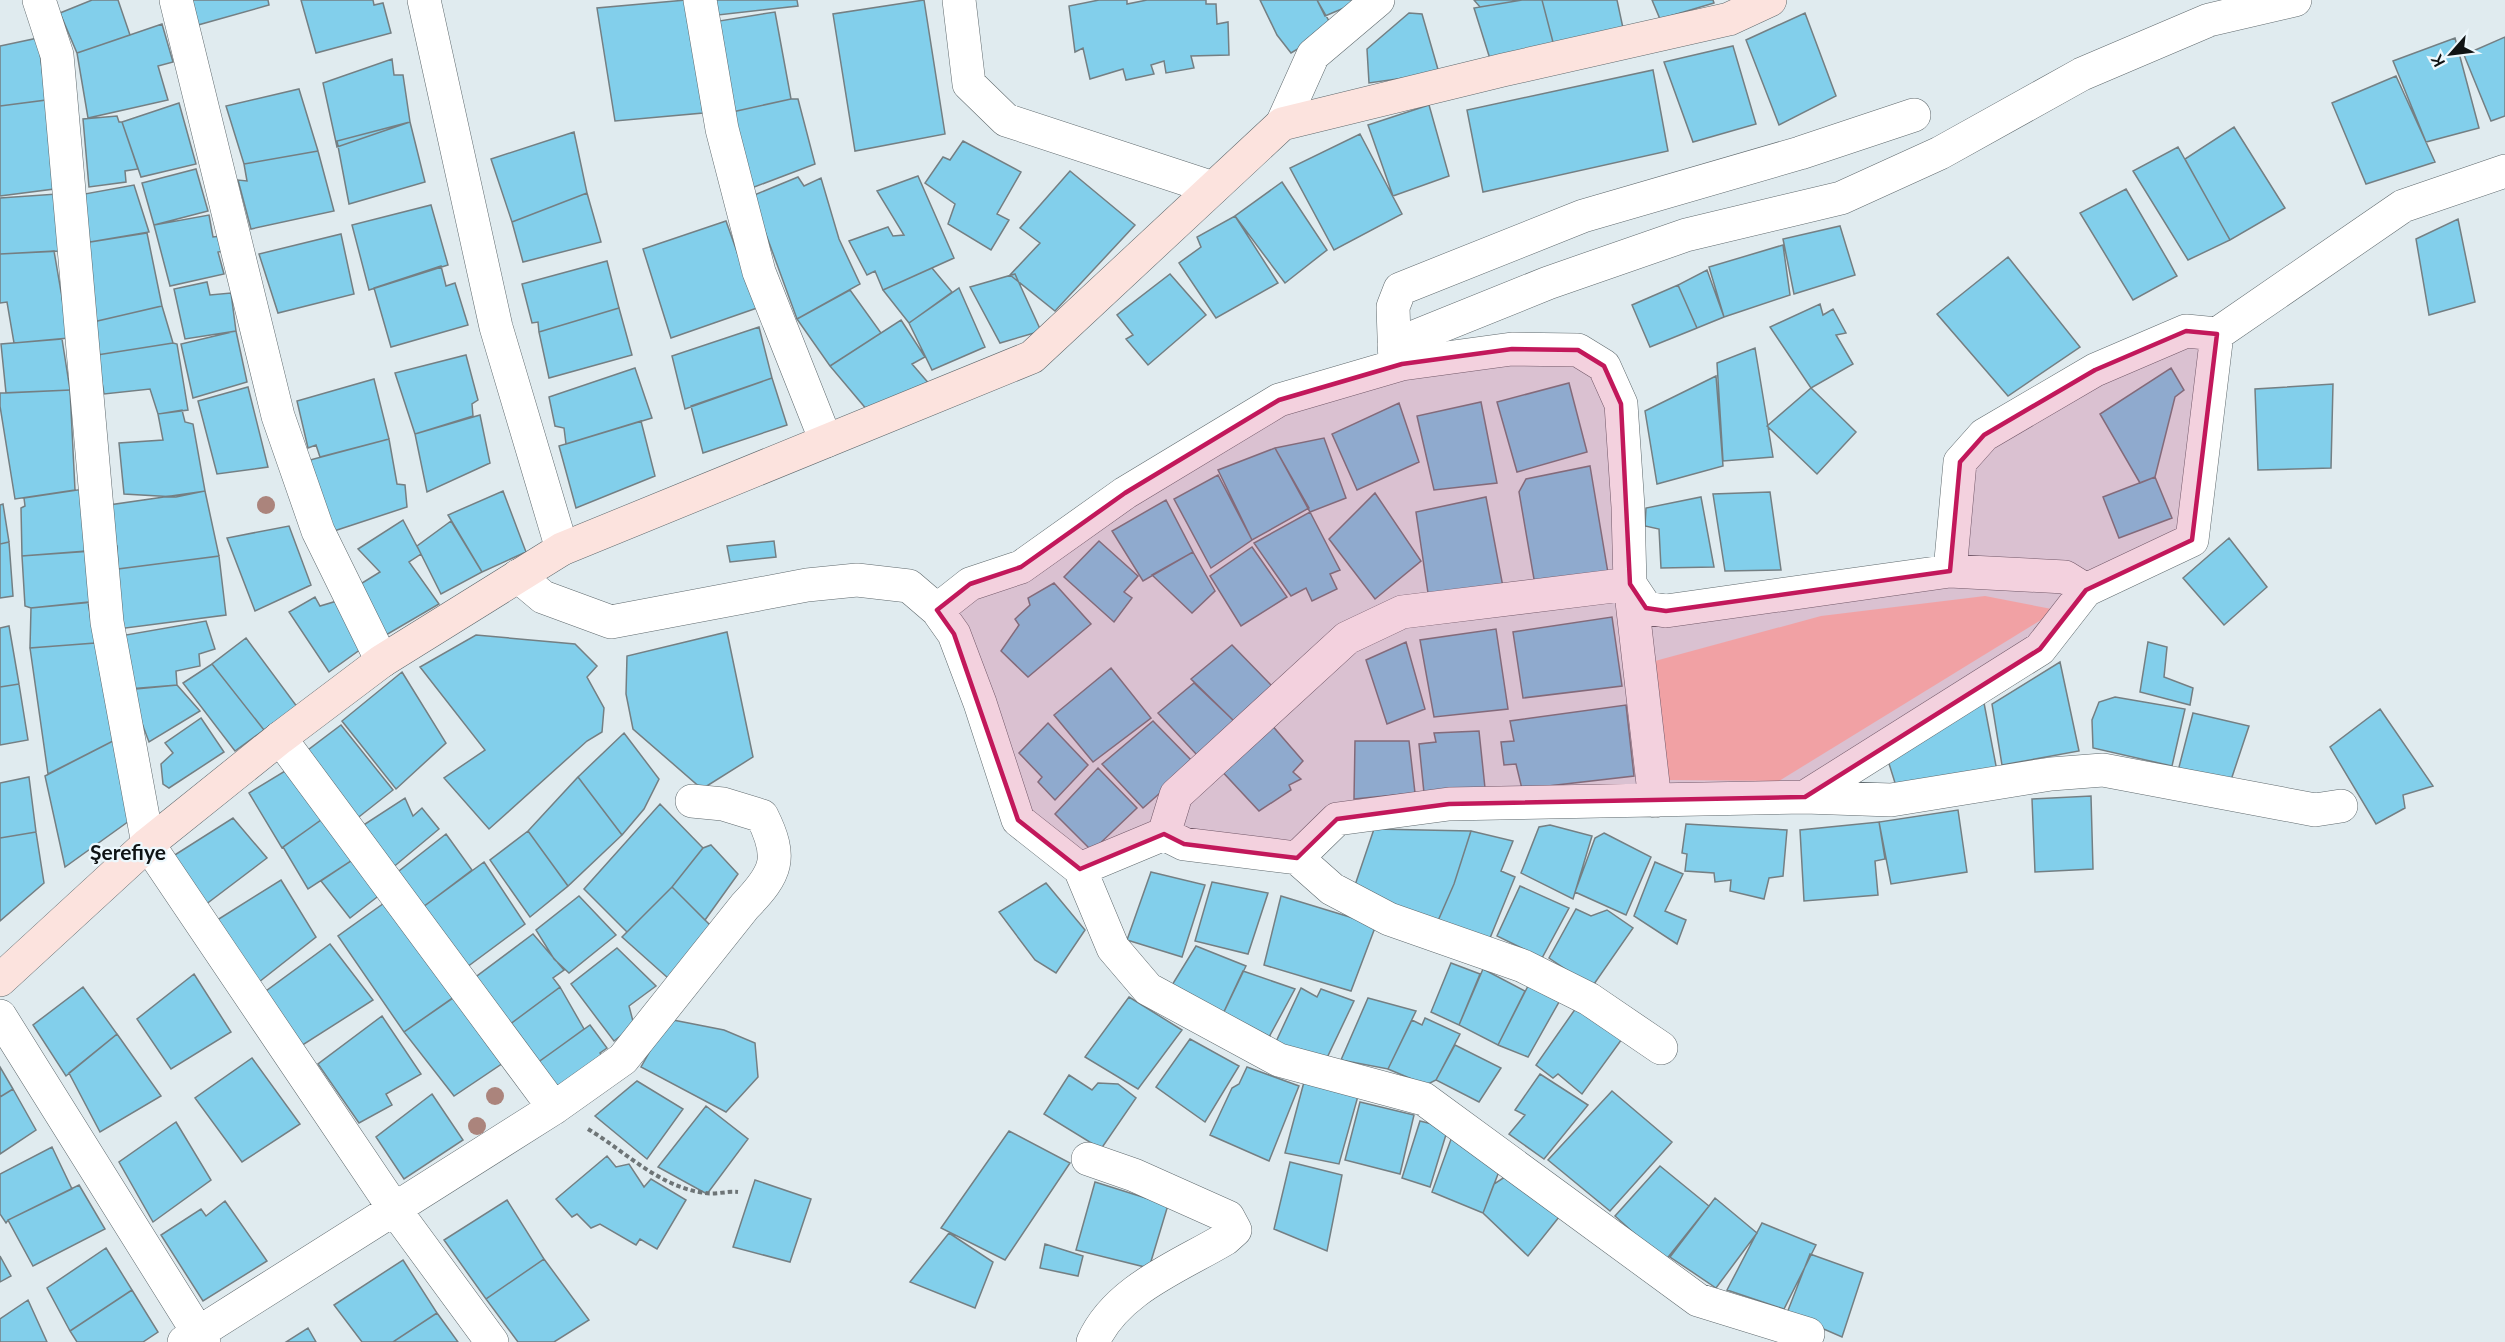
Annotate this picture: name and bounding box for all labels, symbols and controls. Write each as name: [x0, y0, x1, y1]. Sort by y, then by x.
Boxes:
north arrow: [2421, 24, 2481, 84]
text: K: [2426, 51, 2448, 71]
district label: Şerefiye: [90, 839, 166, 864]

